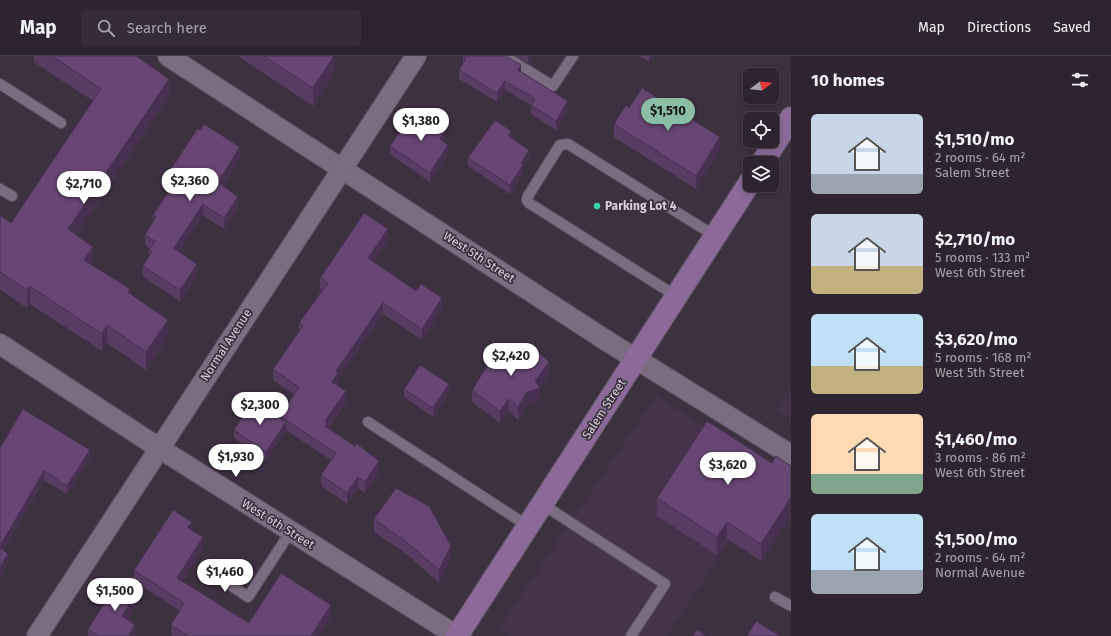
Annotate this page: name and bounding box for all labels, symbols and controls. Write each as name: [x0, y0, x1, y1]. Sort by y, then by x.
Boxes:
search box: [81, 10, 361, 46]
text: Map: [20, 16, 57, 39]
icon: search: [95, 17, 117, 39]
text: Search here: [127, 19, 207, 37]
text: Map: [918, 19, 945, 36]
text: Directions: [967, 19, 1031, 36]
text: Saved: [1053, 19, 1091, 36]
north arrow: [743, 68, 779, 104]
map controls: [743, 68, 779, 192]
icon: filters: [1069, 69, 1091, 91]
text: 10 homes: [811, 70, 885, 91]
pin: $1,510: [635, 98, 701, 132]
text: $1,510: [650, 103, 686, 118]
pin: $1,380: [388, 108, 454, 142]
button: locate: [743, 112, 779, 148]
text: $1,380: [402, 113, 440, 128]
text: $1,510/mo: [935, 129, 1014, 150]
icon: home: [843, 130, 891, 178]
text: 2 rooms · 64 m²: [935, 150, 1025, 165]
button: layers: [743, 156, 779, 192]
text: Salem Street: [935, 165, 1010, 180]
pin: $2,360: [157, 168, 223, 202]
pin: $2,710: [51, 171, 117, 205]
text: $2,360: [171, 173, 209, 188]
text: $2,710: [66, 176, 102, 191]
place label: Parking Lot 4: [605, 199, 677, 213]
marker: Parking Lot 4: [592, 201, 602, 211]
street label: West 5th Street: [441, 229, 518, 286]
text: $2,710/mo: [935, 229, 1015, 250]
icon: home: [843, 230, 891, 278]
text: 5 rooms · 133 m²: [935, 250, 1030, 265]
text: West 6th Street: [935, 265, 1025, 280]
street label: Normal Avenue: [198, 306, 254, 384]
text: $3,620/mo: [935, 329, 1018, 350]
icon: home: [843, 330, 891, 378]
pin: $2,420: [478, 343, 544, 377]
text: $2,420: [492, 348, 530, 363]
text: 5 rooms · 168 m²: [935, 350, 1031, 365]
text: West 5th Street: [935, 365, 1024, 380]
street label: Salem Street: [579, 376, 629, 442]
pin: $2,300: [227, 392, 293, 426]
text: $2,300: [240, 397, 280, 412]
text: $1,460/mo: [935, 429, 1017, 450]
icon: home: [843, 430, 891, 478]
pin: $1,930: [203, 444, 269, 478]
text: $1,930: [218, 449, 254, 464]
text: 3 rooms · 86 m²: [935, 450, 1026, 465]
pin: $3,620: [695, 452, 761, 486]
text: $3,620: [709, 457, 747, 472]
text: West 6th Street: [935, 465, 1025, 480]
street label: West 6th Street: [239, 496, 317, 552]
text: $1,500/mo: [935, 529, 1017, 550]
icon: home: [843, 530, 891, 578]
text: 2 rooms · 64 m²: [935, 550, 1025, 565]
pin: $1,460: [192, 559, 258, 593]
text: $1,460: [206, 564, 244, 579]
text: Normal Avenue: [935, 565, 1025, 580]
pin: $1,500: [82, 578, 148, 612]
text: $1,500: [96, 583, 134, 598]

